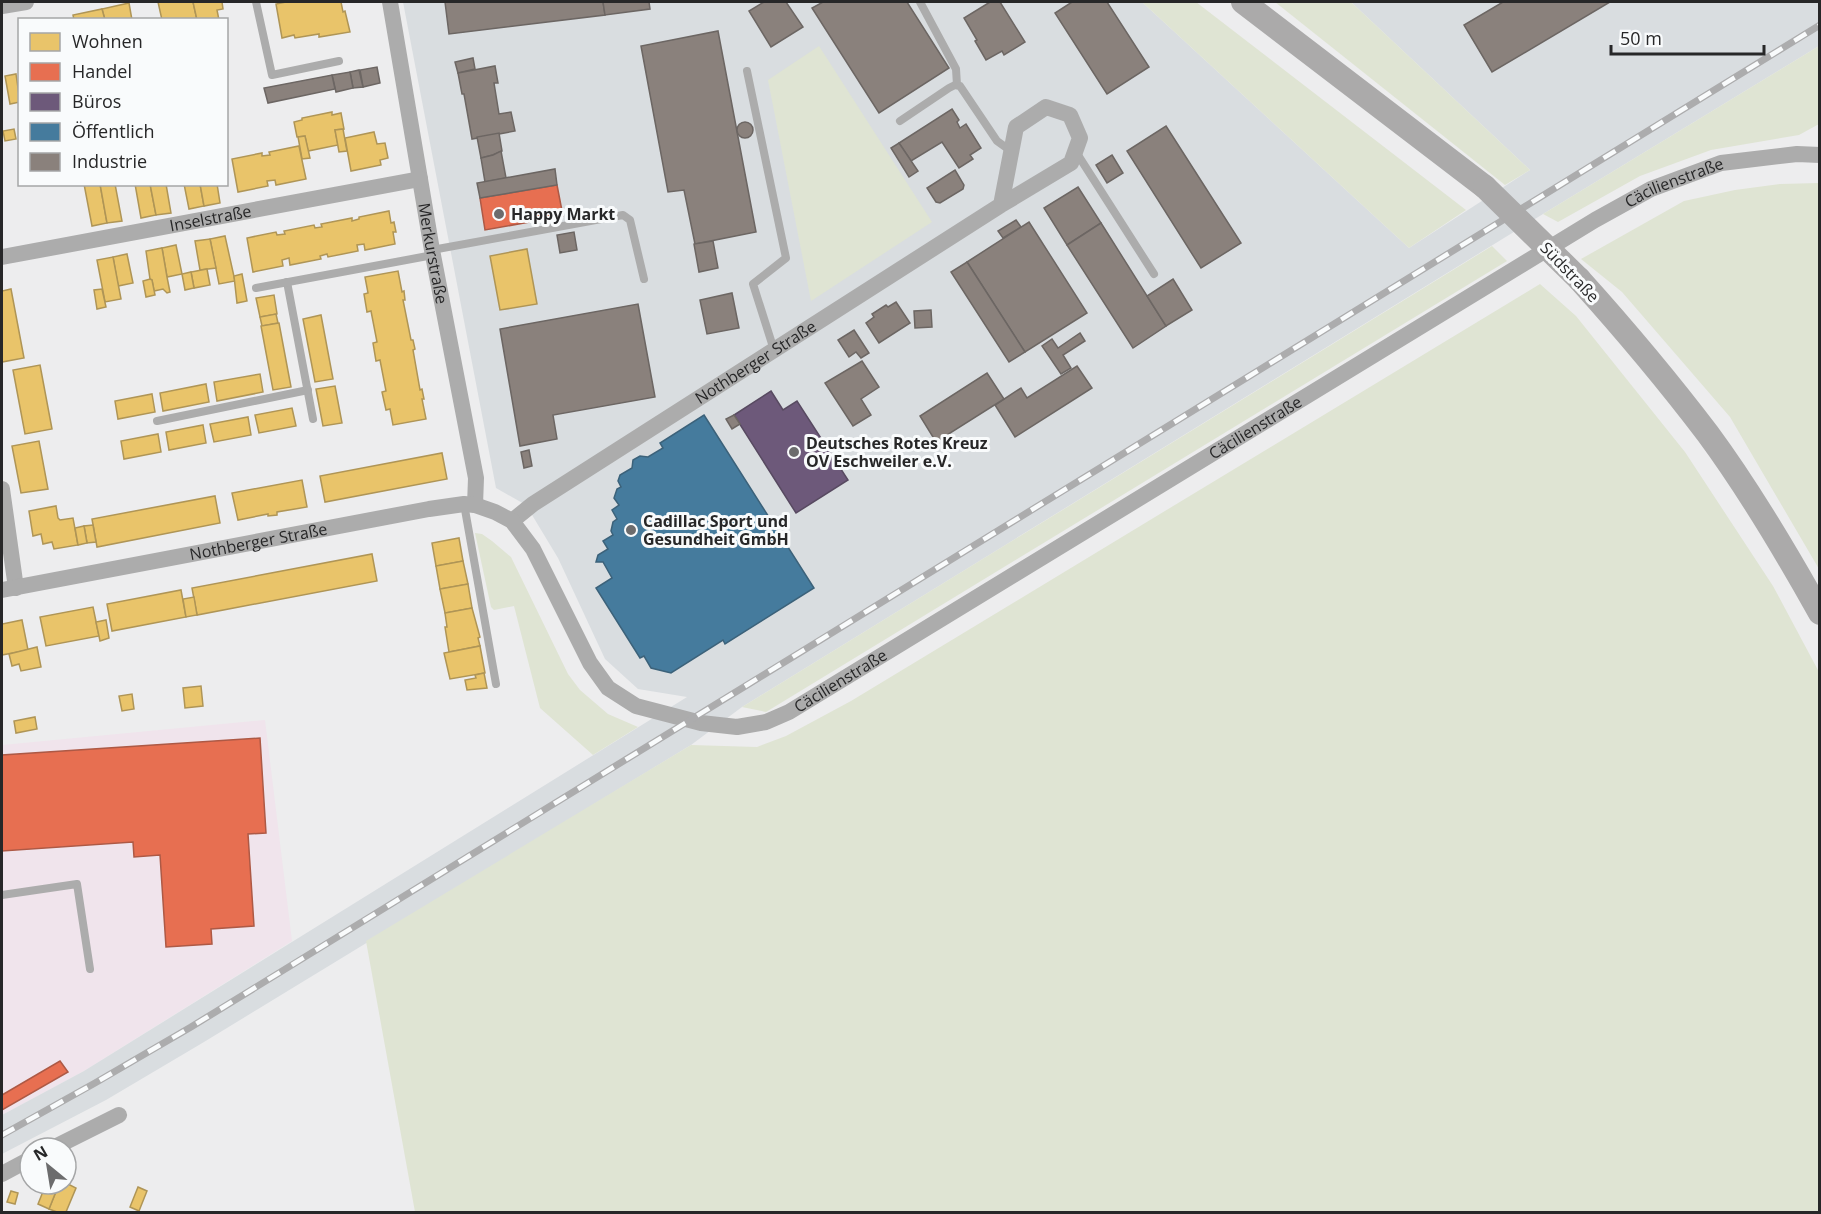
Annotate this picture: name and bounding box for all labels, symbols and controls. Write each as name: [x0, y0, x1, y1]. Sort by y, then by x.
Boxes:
legend: [18, 18, 228, 186]
scale bar: [1611, 18, 1764, 56]
text: 50 m: [1620, 26, 1662, 50]
text: Wohnen: [72, 29, 143, 53]
text: Handel: [72, 59, 132, 83]
text: Büros: [72, 89, 121, 113]
text: Öffentlich: [72, 119, 154, 143]
text: Industrie: [72, 149, 147, 173]
street label: Cäcilienstraße: [1620, 152, 1726, 213]
street label: Inselstraße: [168, 200, 253, 237]
street label: Merkurstraße: [413, 201, 453, 306]
place label: Happy Markt: [511, 203, 615, 225]
marker: Happy Markt: [492, 207, 506, 221]
street label: Südstraße: [1536, 237, 1604, 307]
street label: Nothberger Straße: [691, 315, 820, 409]
street label: Cäcilienstraße: [1204, 391, 1306, 464]
place label: Deutsches Rotes Kreuz OV Eschweiler e.V.: [806, 432, 988, 472]
marker: Deutsches Rotes Kreuz OV Eschweiler e.V.: [787, 445, 801, 459]
place label: Cadillac Sport und Gesundheit GmbH: [643, 510, 789, 550]
street label: Nothberger Straße: [188, 518, 329, 565]
marker: Cadillac Sport und Gesundheit GmbH: [624, 523, 638, 537]
street label: Cäcilienstraße: [790, 644, 891, 718]
north arrow: [18, 1136, 78, 1196]
text: N: [29, 1140, 52, 1166]

